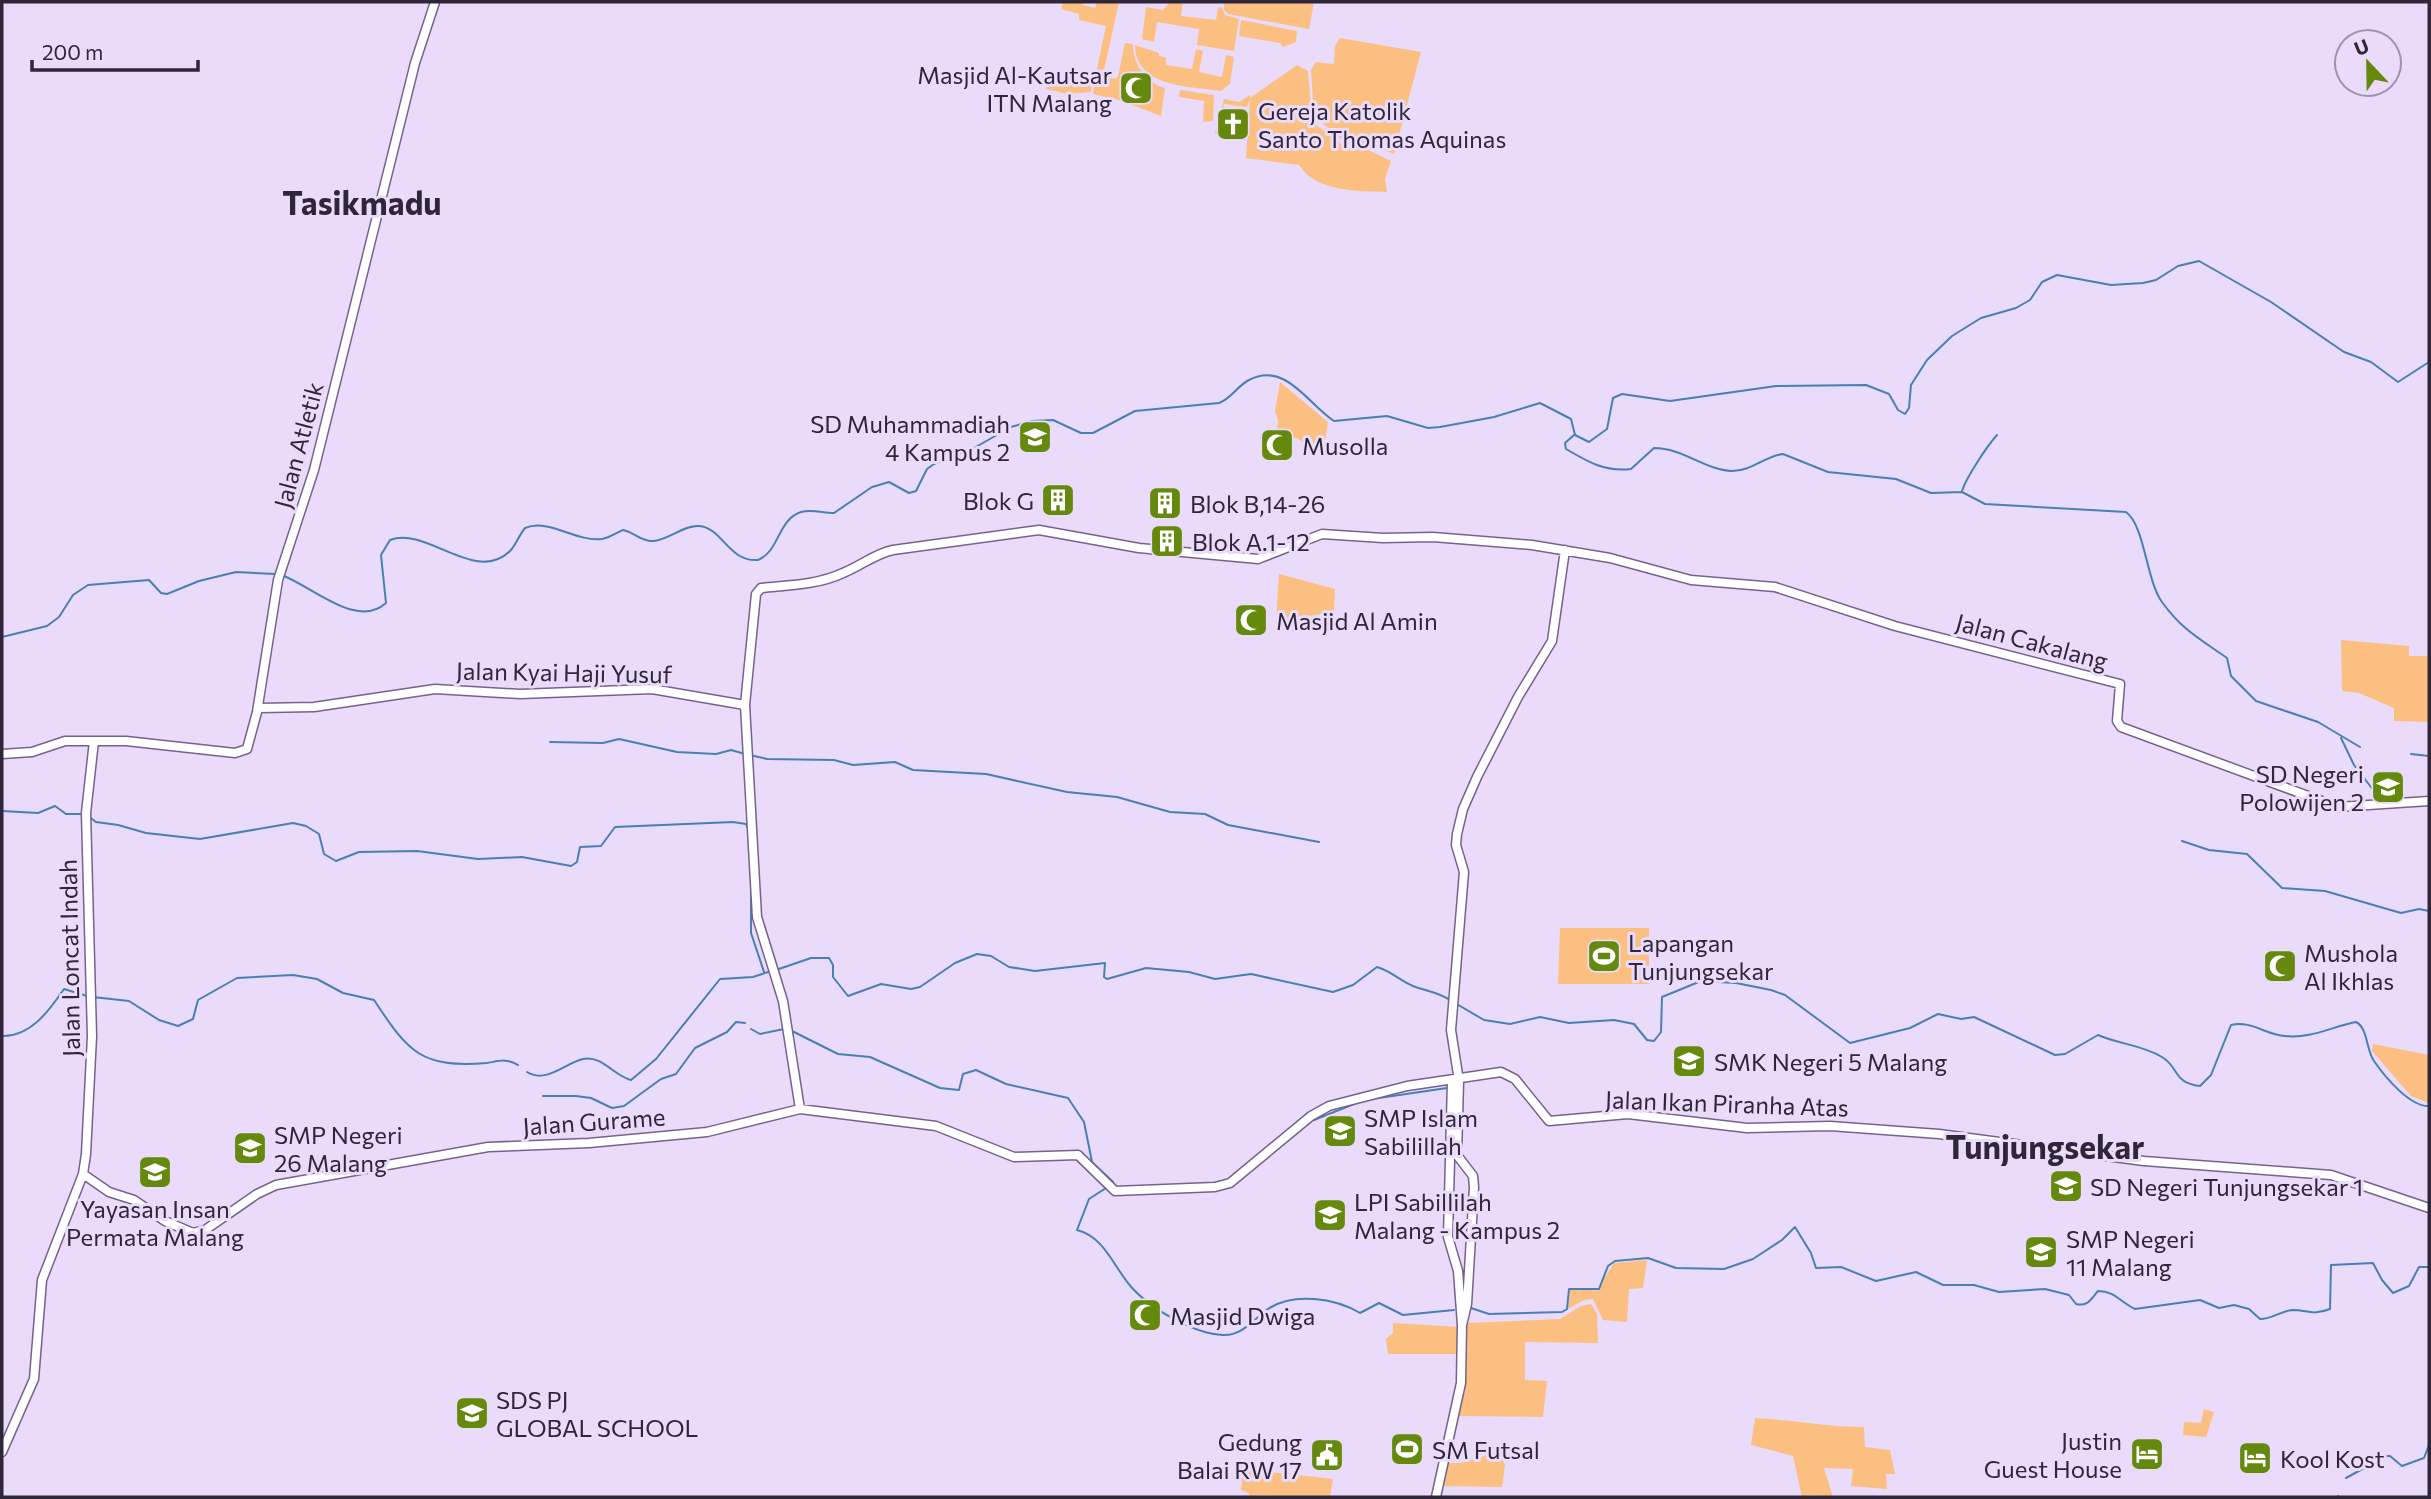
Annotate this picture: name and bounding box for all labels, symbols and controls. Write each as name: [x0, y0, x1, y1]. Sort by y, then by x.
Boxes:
scale bar: [32, 28, 198, 72]
north arrow: [2333, 28, 2403, 98]
text: U: [2351, 34, 2372, 60]
text: 200 m: [42, 39, 103, 64]
place label: Masjid Al-Kautsar ITN Malang: [917, 60, 1112, 117]
mosque icon: Masjid Al-Kautsar ITN Malang: [1117, 69, 1155, 107]
place label: Gereja Katolik Santo Thomas Aquinas: [1258, 96, 1506, 153]
church icon: Gereja Katolik Santo Thomas Aquinas: [1214, 105, 1252, 143]
district label: Tasikmadu: [282, 182, 442, 222]
street label: Jalan Atletik: [267, 379, 329, 511]
place label: SD Muhammadiah 4 Kampus 2: [810, 409, 1010, 466]
school or university icon: SD Muhammadiah 4 Kampus 2: [1016, 418, 1054, 456]
mosque icon: Musolla: [1258, 426, 1296, 464]
place label: Musolla: [1302, 431, 1388, 460]
building icon: Blok G: [1039, 481, 1077, 519]
building icon: Blok B,14-26: [1146, 484, 1184, 522]
place label: Blok G: [963, 486, 1034, 515]
place label: Blok B,14-26: [1190, 489, 1325, 518]
building icon: Blok A.1-12: [1148, 522, 1186, 560]
place label: Blok A.1-12: [1192, 527, 1310, 556]
mosque icon: Masjid Al Amin: [1232, 601, 1270, 639]
place label: Masjid Al Amin: [1276, 606, 1438, 635]
street label: Jalan Cakalang: [1953, 607, 2111, 675]
street label: Jalan Kyai Haji Yusuf: [456, 656, 673, 688]
place label: SD Negeri Polowijen 2: [2239, 759, 2364, 816]
school or university icon: SD Negeri Polowijen 2: [2369, 768, 2407, 806]
street label: Jalan Loncat Indah: [53, 859, 85, 1057]
place label: Lapangan Tunjungsekar: [1628, 928, 1774, 985]
sports icon: Lapangan Tunjungsekar: [1585, 937, 1623, 975]
place label: Mushola Al Ikhlas: [2304, 938, 2398, 995]
mosque icon: Mushola Al Ikhlas: [2261, 947, 2299, 985]
school or university icon: SMK Negeri 5 Malang: [1670, 1042, 1708, 1080]
place label: SMK Negeri 5 Malang: [1714, 1047, 1947, 1076]
street label: Jalan Ikan Piranha Atas: [1605, 1084, 1849, 1122]
street label: Jalan Gurame: [522, 1102, 666, 1140]
place label: SMP Islam Sabilillah: [1364, 1103, 1478, 1160]
school or university icon: SMP Islam Sabilillah: [1321, 1112, 1359, 1150]
place label: SMP Negeri 26 Malang: [274, 1120, 403, 1177]
district label: Tunjungsekar: [1946, 1126, 2144, 1166]
school or university icon: SMP Negeri 26 Malang: [231, 1129, 269, 1167]
school or university icon: Yayasan Insan Permata Malang: [136, 1153, 174, 1191]
school or university icon: SD Negeri Tunjungsekar 1: [2047, 1167, 2085, 1205]
place label: SD Negeri Tunjungsekar 1: [2090, 1172, 2363, 1201]
place label: LPI Sabillilah Malang - Kampus 2: [1354, 1187, 1560, 1244]
place label: Yayasan Insan Permata Malang: [66, 1194, 244, 1251]
school or university icon: LPI Sabillilah Malang - Kampus 2: [1311, 1196, 1349, 1234]
place label: SMP Negeri 11 Malang: [2066, 1224, 2195, 1281]
school or university icon: SMP Negeri 11 Malang: [2022, 1233, 2060, 1271]
mosque icon: Masjid Dwiga: [1126, 1296, 1164, 1334]
place label: Masjid Dwiga: [1170, 1301, 1315, 1330]
place label: SDS PJ GLOBAL SCHOOL: [496, 1385, 698, 1442]
school or university icon: SDS PJ GLOBAL SCHOOL: [453, 1394, 491, 1432]
place label: Justin Guest House: [1984, 1426, 2122, 1483]
place label: Gedung Balai RW 17: [1177, 1427, 1302, 1484]
sports icon: SM Futsal: [1388, 1430, 1426, 1468]
place label: SM Futsal: [1432, 1435, 1540, 1464]
hotel icon: Justin Guest House: [2128, 1435, 2166, 1473]
public building icon: Gedung Balai RW 17: [1308, 1436, 1346, 1474]
hotel icon: Kool Kost: [2236, 1439, 2274, 1477]
place label: Kool Kost: [2280, 1444, 2385, 1473]

